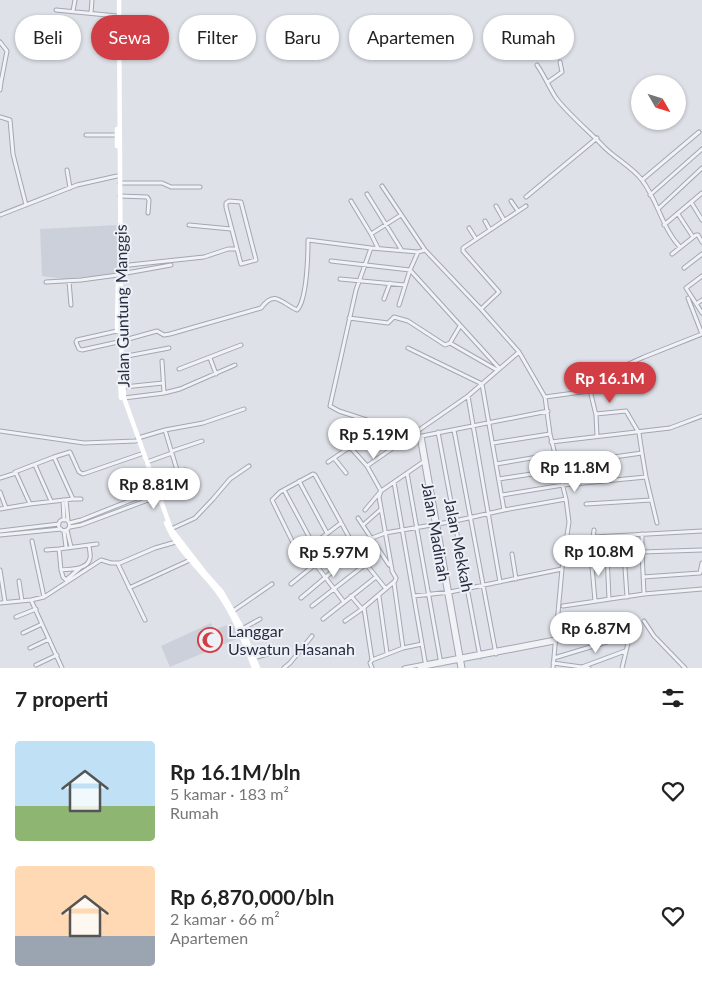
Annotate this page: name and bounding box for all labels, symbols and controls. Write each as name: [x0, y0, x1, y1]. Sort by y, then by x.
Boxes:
chip: Beli: [15, 15, 81, 60]
chip: Sewa: [91, 15, 169, 60]
chip: Filter: [179, 15, 256, 60]
chip: Baru: [266, 15, 339, 60]
chip: Apartemen: [349, 15, 473, 60]
chip: Rumah: [483, 15, 574, 60]
north arrow: [631, 75, 686, 130]
map controls: [631, 75, 686, 130]
street label: Jalan Guntung Manggis: [111, 224, 132, 388]
pin: Rp 16.1M: [558, 362, 662, 404]
text: Rp 16.1M: [575, 368, 645, 387]
pin: Rp 5.19M: [322, 418, 426, 460]
text: Rp 5.19M: [339, 424, 409, 443]
pin: Rp 11.8M: [523, 450, 627, 493]
text: Rp 11.8M: [540, 457, 610, 476]
pin: Rp 8.81M: [102, 468, 206, 510]
text: Rp 8.81M: [119, 474, 189, 493]
street label: Jalan Madinah: [418, 481, 455, 583]
street label: Jalan Mekkah: [441, 496, 478, 594]
pin: Rp 10.8M: [547, 534, 651, 577]
pin: Rp 5.97M: [282, 536, 386, 578]
text: Rp 10.8M: [564, 541, 634, 560]
text: Rp 5.97M: [299, 542, 369, 561]
pin: Rp 6.87M: [544, 612, 648, 654]
text: Rp 6.87M: [561, 618, 631, 637]
place label: Langgar Uswatun Hasanah: [228, 621, 355, 658]
mosque icon: Langgar Uswatun Hasanah: [197, 627, 223, 653]
icon: filters: [659, 684, 687, 712]
text: 7 properti: [15, 686, 108, 711]
text: Rp 16.1M/bln: [170, 759, 301, 784]
icon: home: [55, 761, 115, 821]
icon: heart: [659, 777, 687, 805]
text: 5 kamar · 183 m²: [170, 784, 289, 803]
text: Rumah: [170, 803, 219, 822]
text: Rp 6,870,000/bln: [170, 884, 334, 909]
icon: home: [55, 886, 115, 946]
icon: heart: [659, 902, 687, 930]
text: 2 kamar · 66 m²: [170, 909, 280, 928]
text: Apartemen: [170, 928, 248, 947]

